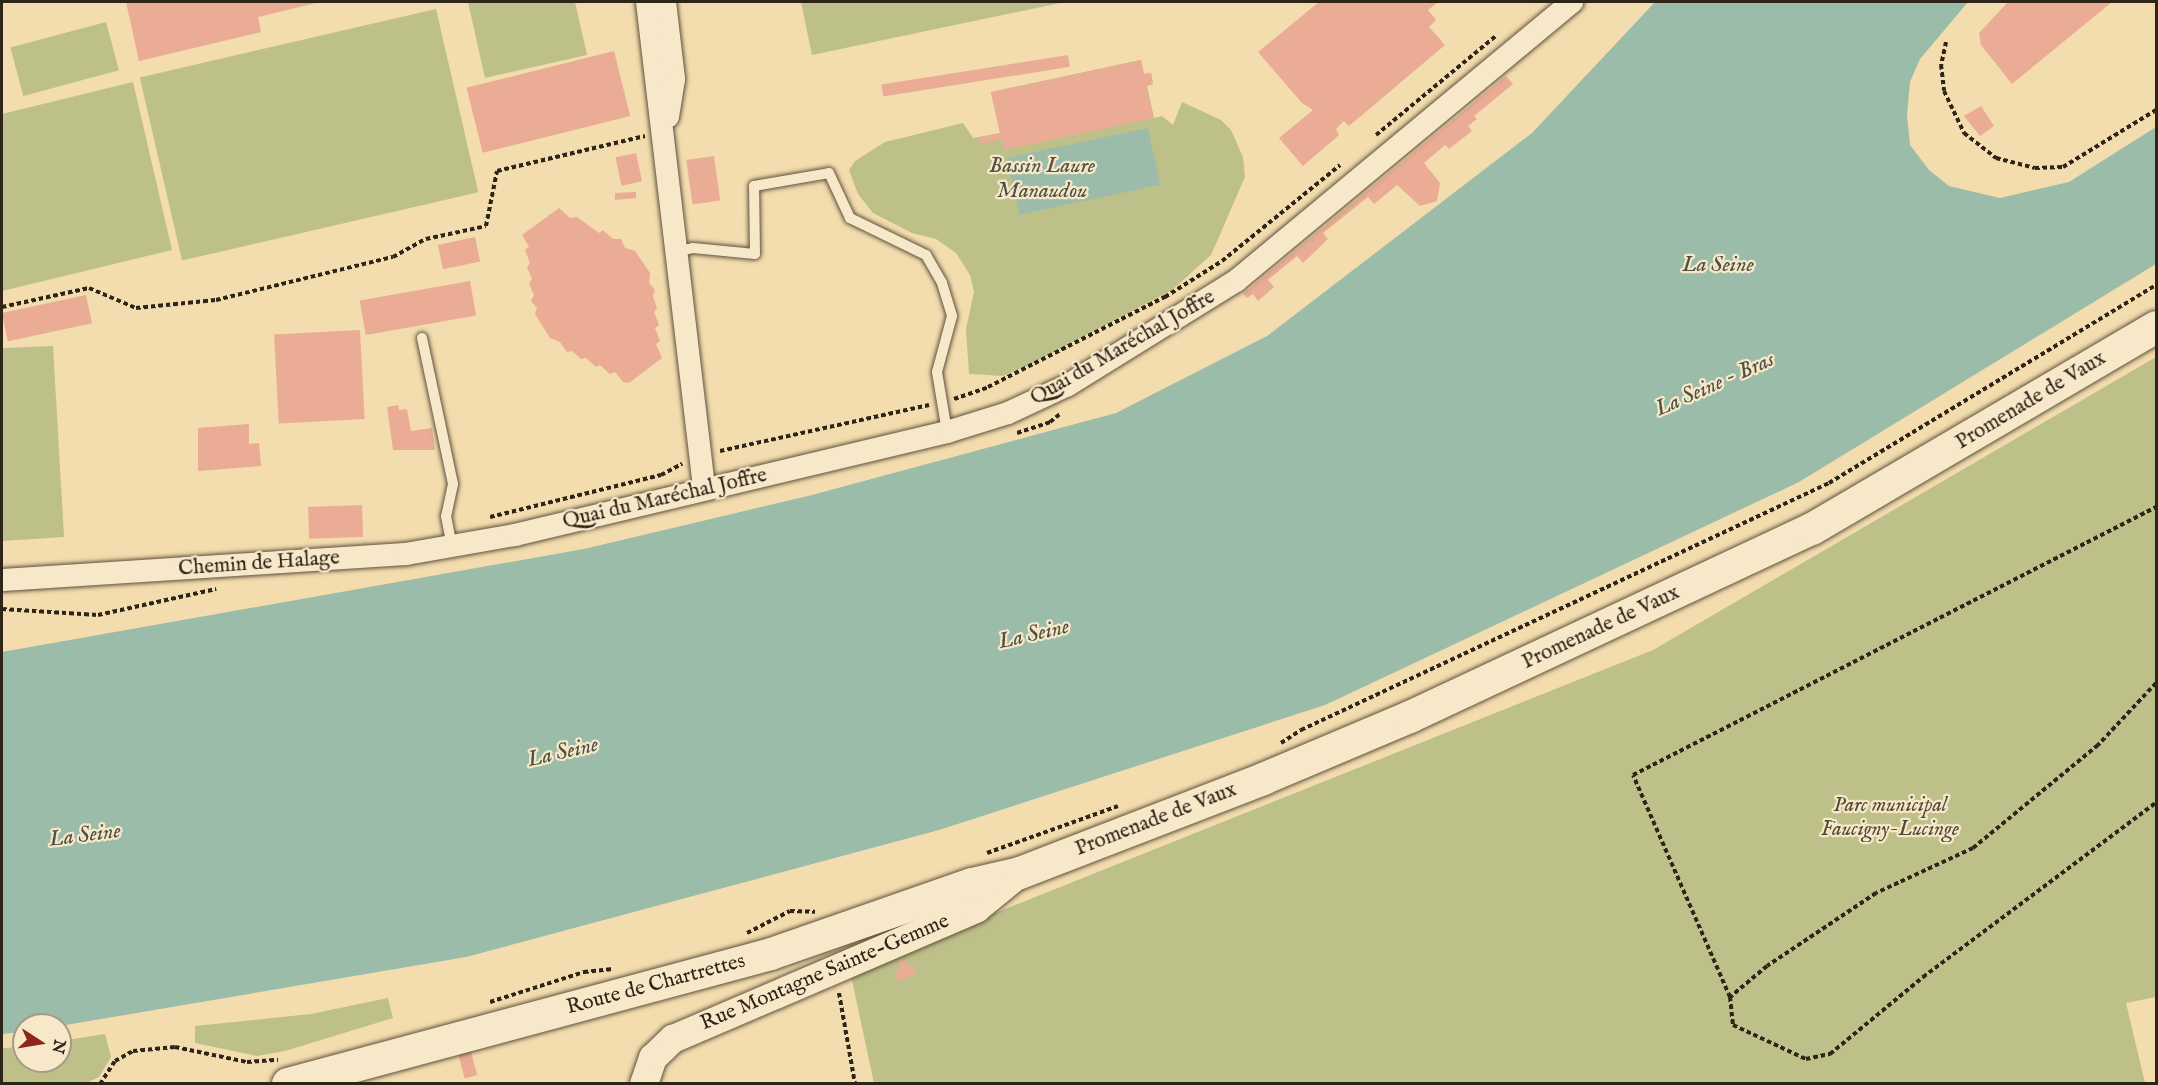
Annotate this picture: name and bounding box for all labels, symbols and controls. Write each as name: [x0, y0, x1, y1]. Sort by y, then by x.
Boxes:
water label: Bassin Laure Manaudou: [989, 153, 1095, 204]
water label: La Seine: [1682, 253, 1754, 279]
street label: Quai du Maréchal Joffre: [1026, 285, 1220, 411]
street label: Promenade de Vaux: [1951, 346, 2111, 456]
water label: La Seine - Bras: [1651, 347, 1779, 423]
street label: Quai du Maréchal Joffre: [560, 463, 770, 535]
street label: Chemin de Halage: [177, 546, 341, 582]
street label: Promenade de Vaux: [1518, 581, 1684, 675]
water label: La Seine: [996, 614, 1072, 656]
water label: La Seine: [525, 732, 601, 774]
street label: Promenade de Vaux: [1072, 778, 1240, 862]
park label: Parc municipal Faucigny-Lucinge: [1821, 793, 1959, 843]
water label: La Seine: [48, 819, 122, 853]
street label: Rue Montagne Sainte-Gemme: [697, 909, 953, 1037]
street label: Route de Chartrettes: [564, 949, 748, 1021]
north arrow: [12, 1013, 72, 1073]
text: N: [46, 1037, 69, 1055]

